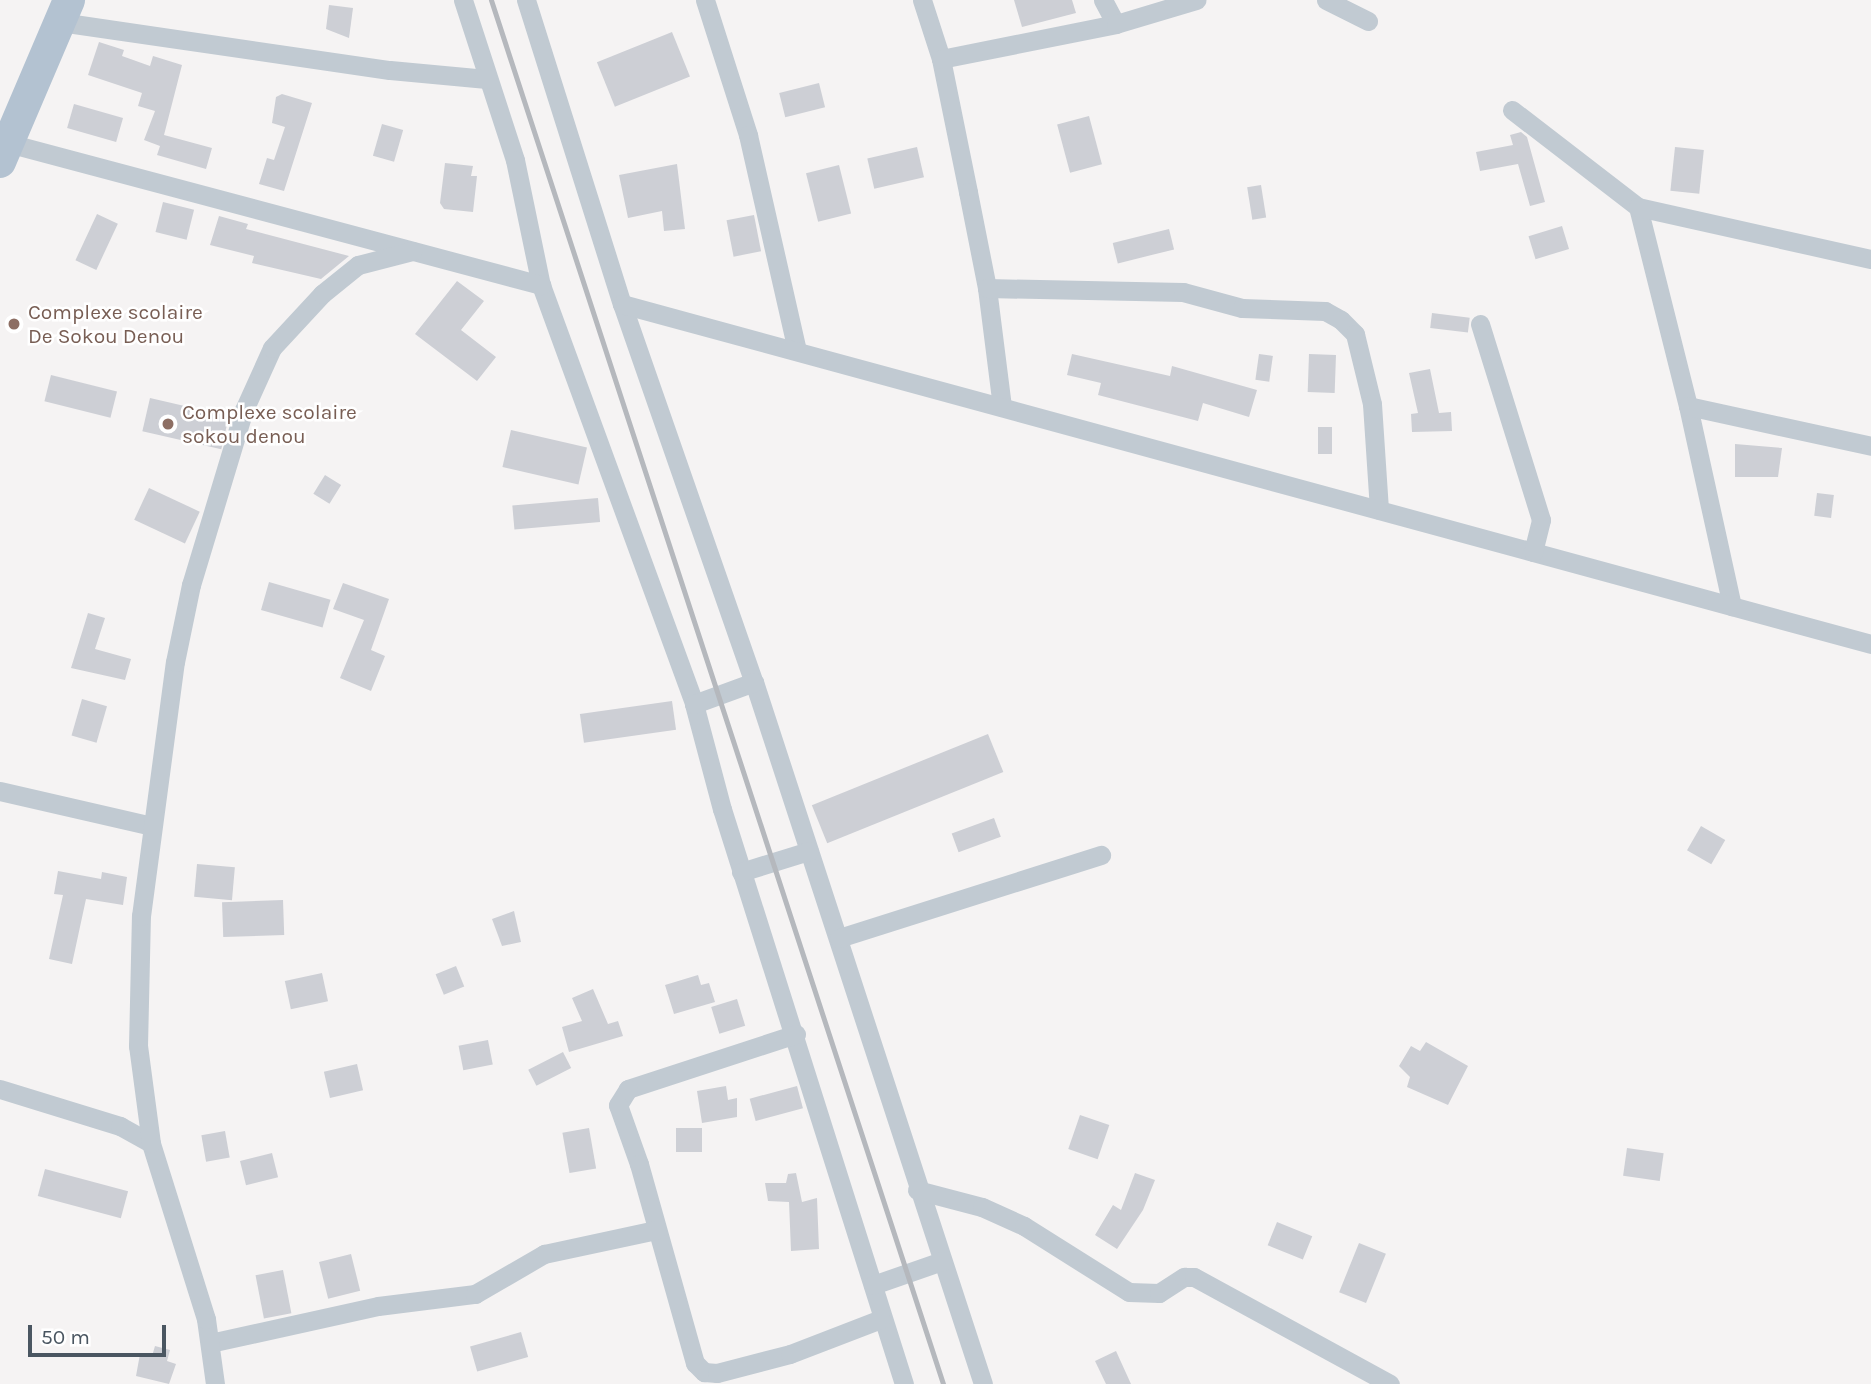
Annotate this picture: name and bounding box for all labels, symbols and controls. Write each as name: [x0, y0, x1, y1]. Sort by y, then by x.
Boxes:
place label: Complexe scolaire De Sokou Denou: [28, 299, 203, 349]
marker: Complexe scolaire De Sokou Denou: [6, 316, 22, 332]
place label: Complexe scolaire sokou denou: [182, 399, 357, 449]
marker: Complexe scolaire sokou denou: [160, 416, 176, 432]
scale bar: [32, 1310, 170, 1354]
text: 50 m: [41, 1325, 90, 1349]

